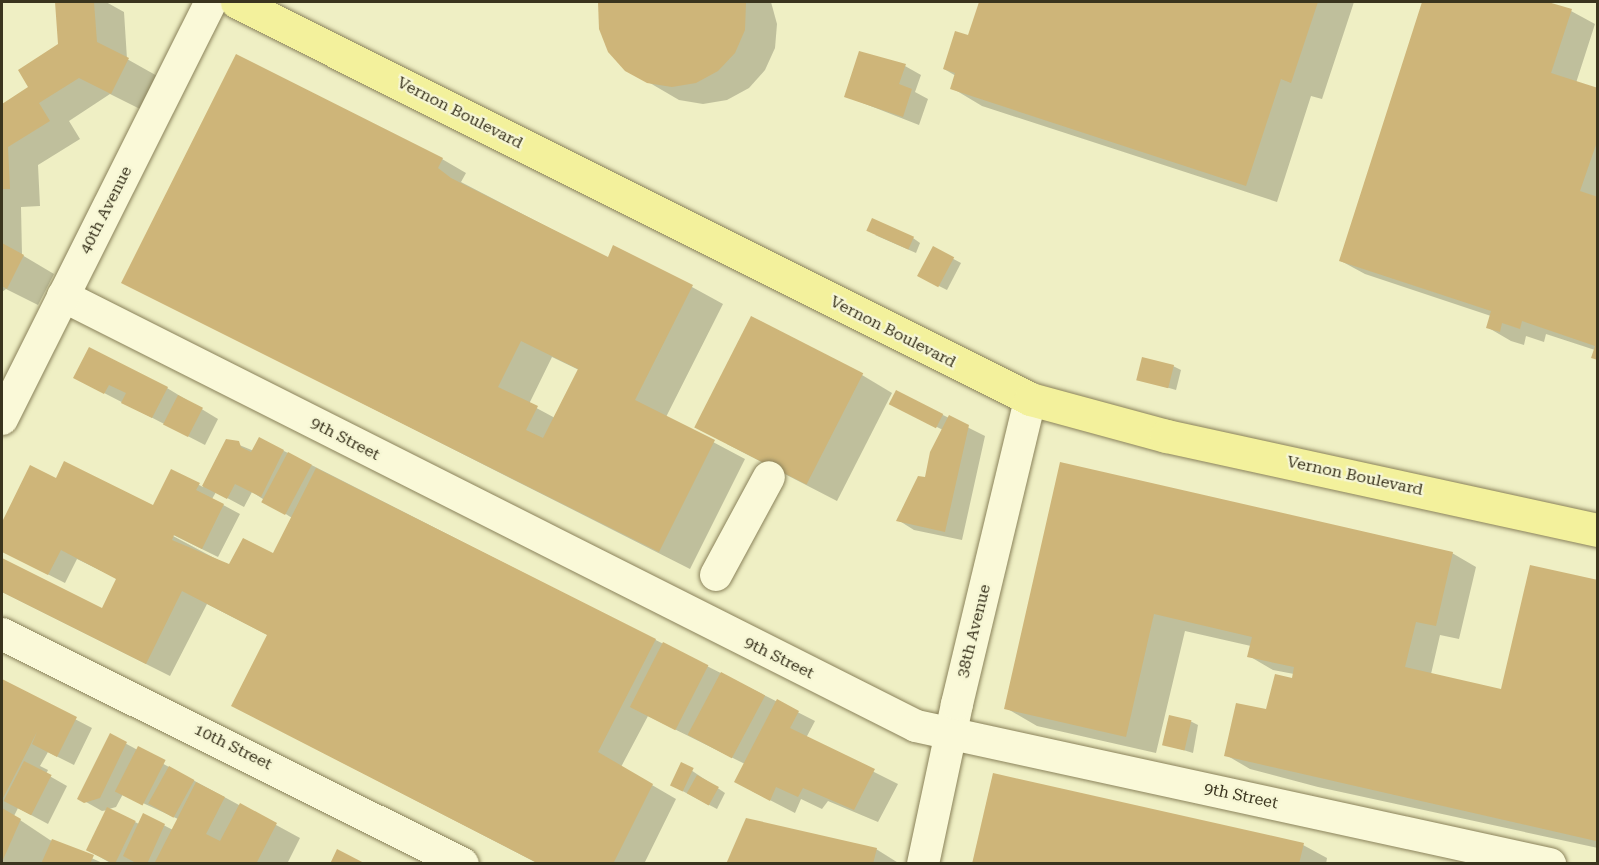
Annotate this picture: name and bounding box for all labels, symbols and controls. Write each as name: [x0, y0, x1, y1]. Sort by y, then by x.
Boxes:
street label: Vernon Boulevard: [394, 73, 526, 153]
street label: 40th Avenue: [76, 163, 136, 257]
street label: Vernon Boulevard: [827, 292, 959, 372]
street label: 9th Street: [307, 413, 383, 465]
street label: Vernon Boulevard: [1285, 452, 1425, 500]
street label: 38th Avenue: [953, 582, 995, 680]
street label: 9th Street: [741, 633, 817, 683]
street label: 10th Street: [191, 720, 275, 774]
street label: 9th Street: [1202, 779, 1280, 813]

